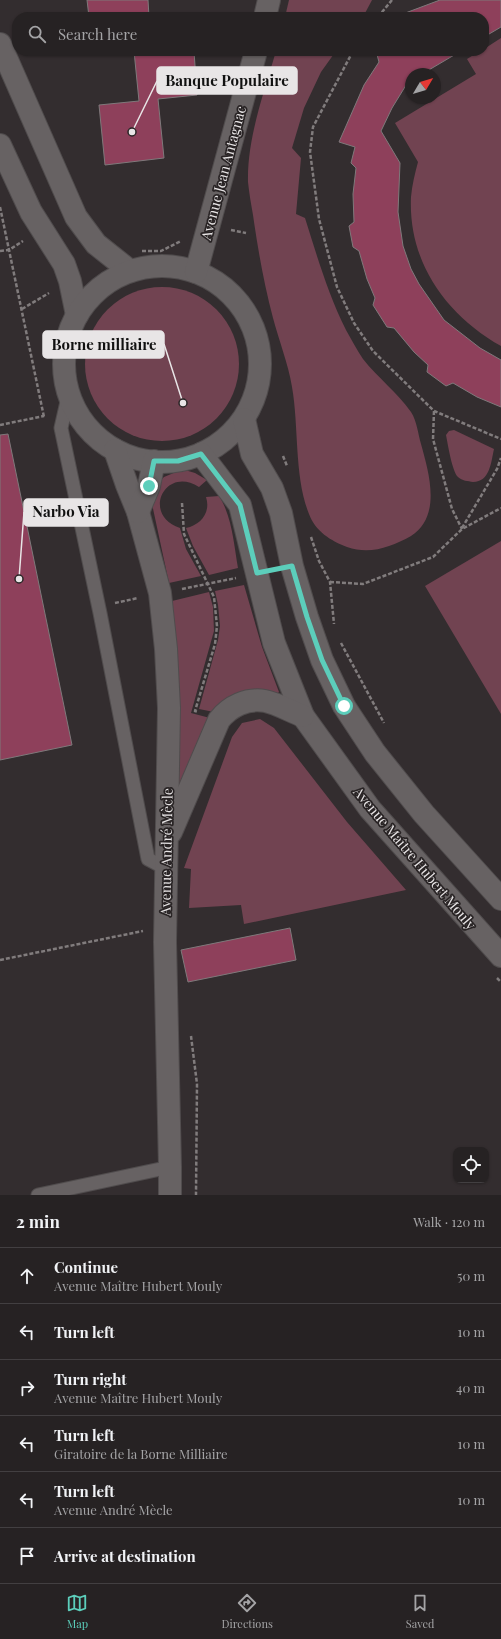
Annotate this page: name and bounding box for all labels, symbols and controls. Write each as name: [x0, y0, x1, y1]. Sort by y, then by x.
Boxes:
search box: [12, 12, 489, 56]
icon: search: [26, 23, 48, 45]
text: Search here: [58, 24, 137, 44]
callout: Banque Populaire: [157, 67, 297, 94]
north arrow: [405, 68, 441, 104]
text: Banque Populaire: [165, 70, 289, 90]
street label: Avenue Jean Antagnac: [196, 104, 250, 243]
callout: Borne milliaire: [43, 331, 164, 358]
text: Borne milliaire: [51, 334, 157, 354]
route end: [140, 477, 158, 495]
callout: Narbo Via: [24, 499, 108, 526]
text: Narbo Via: [32, 501, 100, 521]
route start: [335, 697, 353, 715]
street label: Avenue Maître Hubert Mouly: [349, 782, 480, 933]
street label: Avenue André Mècle: [155, 788, 177, 917]
map controls: [453, 1147, 489, 1183]
button: locate: [453, 1147, 489, 1183]
text: 2 min: [16, 1210, 60, 1232]
text: Walk · 120 m: [413, 1213, 485, 1230]
text: Continue: [54, 1257, 118, 1277]
icon: ahead: [16, 1265, 38, 1287]
text: 50 m: [457, 1267, 485, 1284]
text: Avenue Maître Hubert Mouly: [54, 1277, 222, 1294]
icon: left: [16, 1321, 38, 1343]
text: Turn left: [54, 1322, 115, 1342]
text: 10 m: [458, 1323, 485, 1340]
text: Turn right: [54, 1369, 127, 1389]
icon: right: [16, 1377, 38, 1399]
text: 40 m: [456, 1379, 485, 1396]
text: Avenue Maître Hubert Mouly: [54, 1389, 222, 1406]
text: Turn left: [54, 1425, 115, 1445]
icon: left: [16, 1433, 38, 1455]
text: 10 m: [458, 1435, 485, 1452]
text: Giratoire de la Borne Milliaire: [54, 1445, 228, 1462]
text: Turn left: [54, 1481, 115, 1501]
icon: left: [16, 1489, 38, 1511]
text: 10 m: [458, 1491, 485, 1508]
text: Avenue André Mècle: [54, 1501, 173, 1518]
icon: arrive: [16, 1545, 38, 1567]
text: Arrive at destination: [54, 1546, 196, 1566]
tab: Map: [66, 1592, 88, 1631]
tab: Directions: [221, 1592, 273, 1631]
tab: Saved: [406, 1592, 434, 1631]

